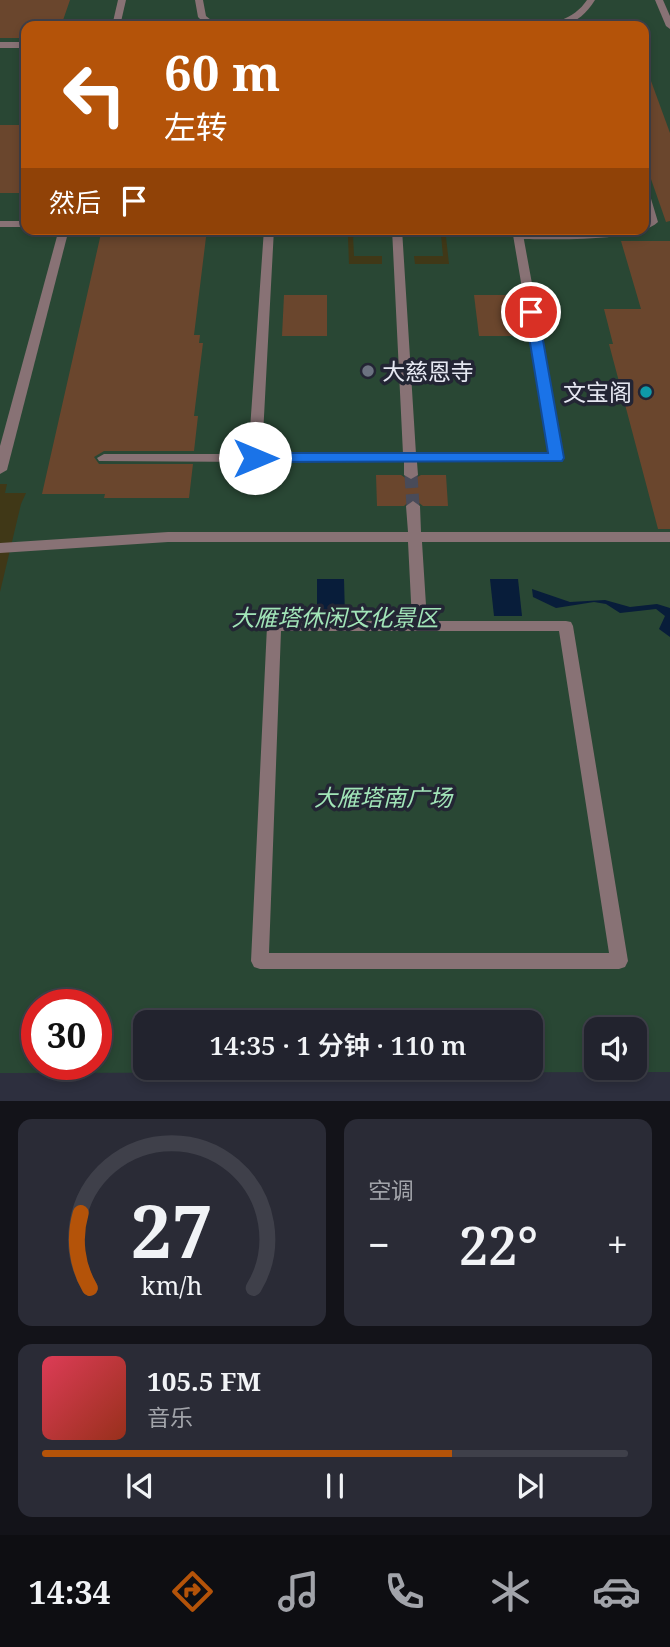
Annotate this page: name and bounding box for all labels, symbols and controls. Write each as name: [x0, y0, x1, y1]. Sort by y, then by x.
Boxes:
text: 60 m: [164, 39, 280, 105]
icon: left: [49, 49, 140, 140]
text: 左转: [164, 105, 228, 148]
icon: arrive: [115, 182, 153, 220]
text: 然后: [49, 184, 101, 220]
pin: [501, 282, 561, 342]
icon: arrive: [512, 293, 550, 331]
place label: 大慈恩寺: [382, 355, 474, 387]
marker: 大慈恩寺: [360, 363, 376, 379]
place label: 文宝阁: [563, 376, 632, 408]
marker: 文宝阁: [638, 384, 654, 400]
position arrow: [218, 421, 292, 495]
park label: 大雁塔休闲文化景区: [232, 601, 442, 633]
park label: 大雁塔南广场: [314, 781, 454, 813]
speed limit sign: 30: [21, 989, 112, 1080]
map controls: [584, 1017, 647, 1080]
button: sound: [584, 1017, 647, 1080]
text: 14:35 · 1 分钟 · 110 m: [209, 1027, 467, 1063]
text: 空调: [368, 1174, 414, 1206]
text: 27: [131, 1181, 213, 1280]
text: 22°: [459, 1209, 538, 1280]
text: −: [368, 1218, 390, 1270]
text: +: [607, 1218, 628, 1270]
text: km/h: [141, 1268, 203, 1302]
text: 105.5 FM: [147, 1363, 261, 1399]
text: 音乐: [147, 1401, 193, 1433]
icon: previous: [121, 1467, 159, 1505]
icon: pause: [316, 1467, 354, 1505]
icon: next: [511, 1467, 549, 1505]
icon: directions: [168, 1567, 217, 1616]
icon: music: [274, 1567, 323, 1616]
icon: phone: [380, 1567, 429, 1616]
icon: climate: [486, 1567, 535, 1616]
icon: car: [592, 1567, 641, 1616]
text: 14:34: [29, 1570, 111, 1613]

